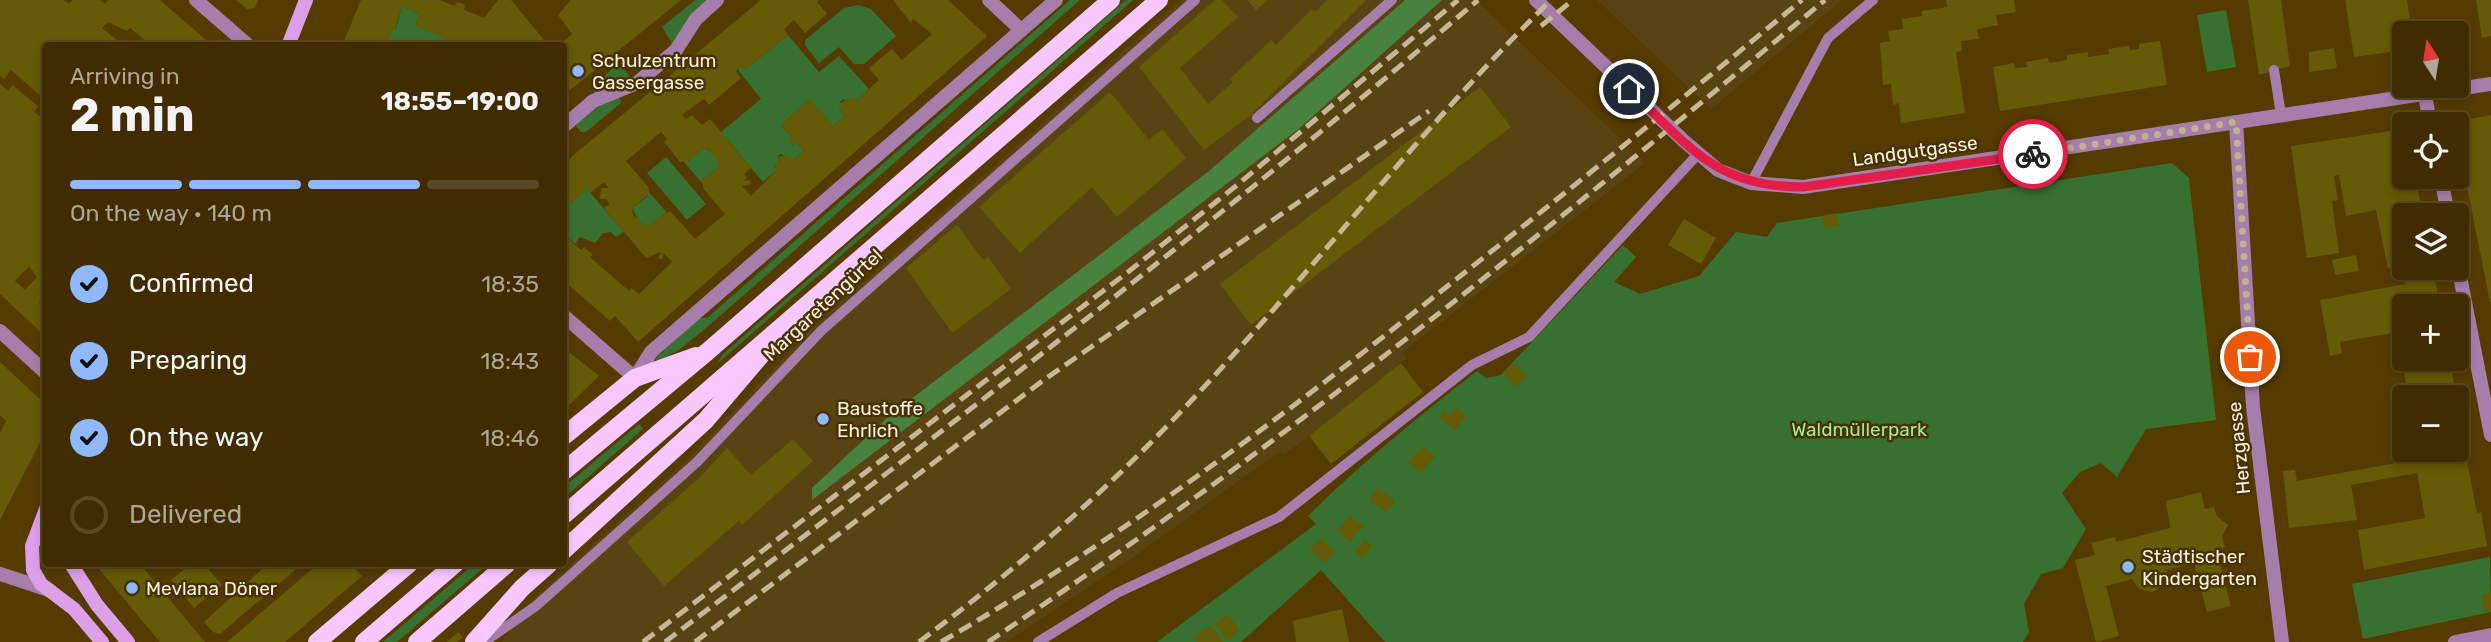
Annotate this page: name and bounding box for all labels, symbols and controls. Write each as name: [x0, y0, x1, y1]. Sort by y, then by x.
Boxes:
north arrow: [2392, 21, 2469, 98]
map controls: [2392, 21, 2469, 462]
place label: Schulzentrum Gassergasse: [592, 49, 716, 94]
pin: [1599, 59, 1659, 119]
text: Arriving in: [70, 62, 180, 90]
marker: Schulzentrum Gassergasse: [570, 63, 586, 79]
icon: home: [1610, 70, 1648, 108]
text: 18:55–19:00: [381, 86, 539, 117]
text: 2 min: [70, 88, 195, 143]
button: locate: [2392, 112, 2469, 189]
courier: [1998, 119, 2068, 189]
street label: Landgutgasse: [1851, 131, 1979, 171]
icon: bike: [2014, 135, 2052, 173]
text: On the way · 140 m: [70, 199, 272, 227]
button: layers: [2392, 203, 2469, 280]
street label: Margaretengürtel: [759, 244, 887, 366]
icon: check: [70, 265, 108, 303]
text: Confirmed: [129, 268, 254, 299]
text: 18:35: [481, 270, 539, 298]
button: +: [2392, 294, 2469, 371]
pin: [2220, 327, 2280, 387]
icon: bag: [2231, 338, 2269, 376]
icon: check: [70, 342, 108, 380]
text: Preparing: [129, 345, 247, 376]
text: 18:43: [481, 347, 539, 375]
button: −: [2392, 385, 2469, 462]
place label: Baustoffe Ehrlich: [837, 397, 923, 442]
street label: Herzgasse: [2223, 401, 2255, 495]
marker: Baustoffe Ehrlich: [815, 411, 831, 427]
park label: Waldmüllerpark: [1791, 418, 1927, 441]
icon: check: [70, 419, 108, 457]
text: On the way: [129, 422, 263, 453]
text: 18:46: [480, 424, 539, 452]
text: Delivered: [129, 499, 242, 530]
place label: Städtischer Kindergarten: [2142, 545, 2257, 590]
marker: Städtischer Kindergarten: [2120, 559, 2136, 575]
place label: Mevlana Döner: [146, 577, 278, 600]
marker: Mevlana Döner: [124, 580, 140, 596]

